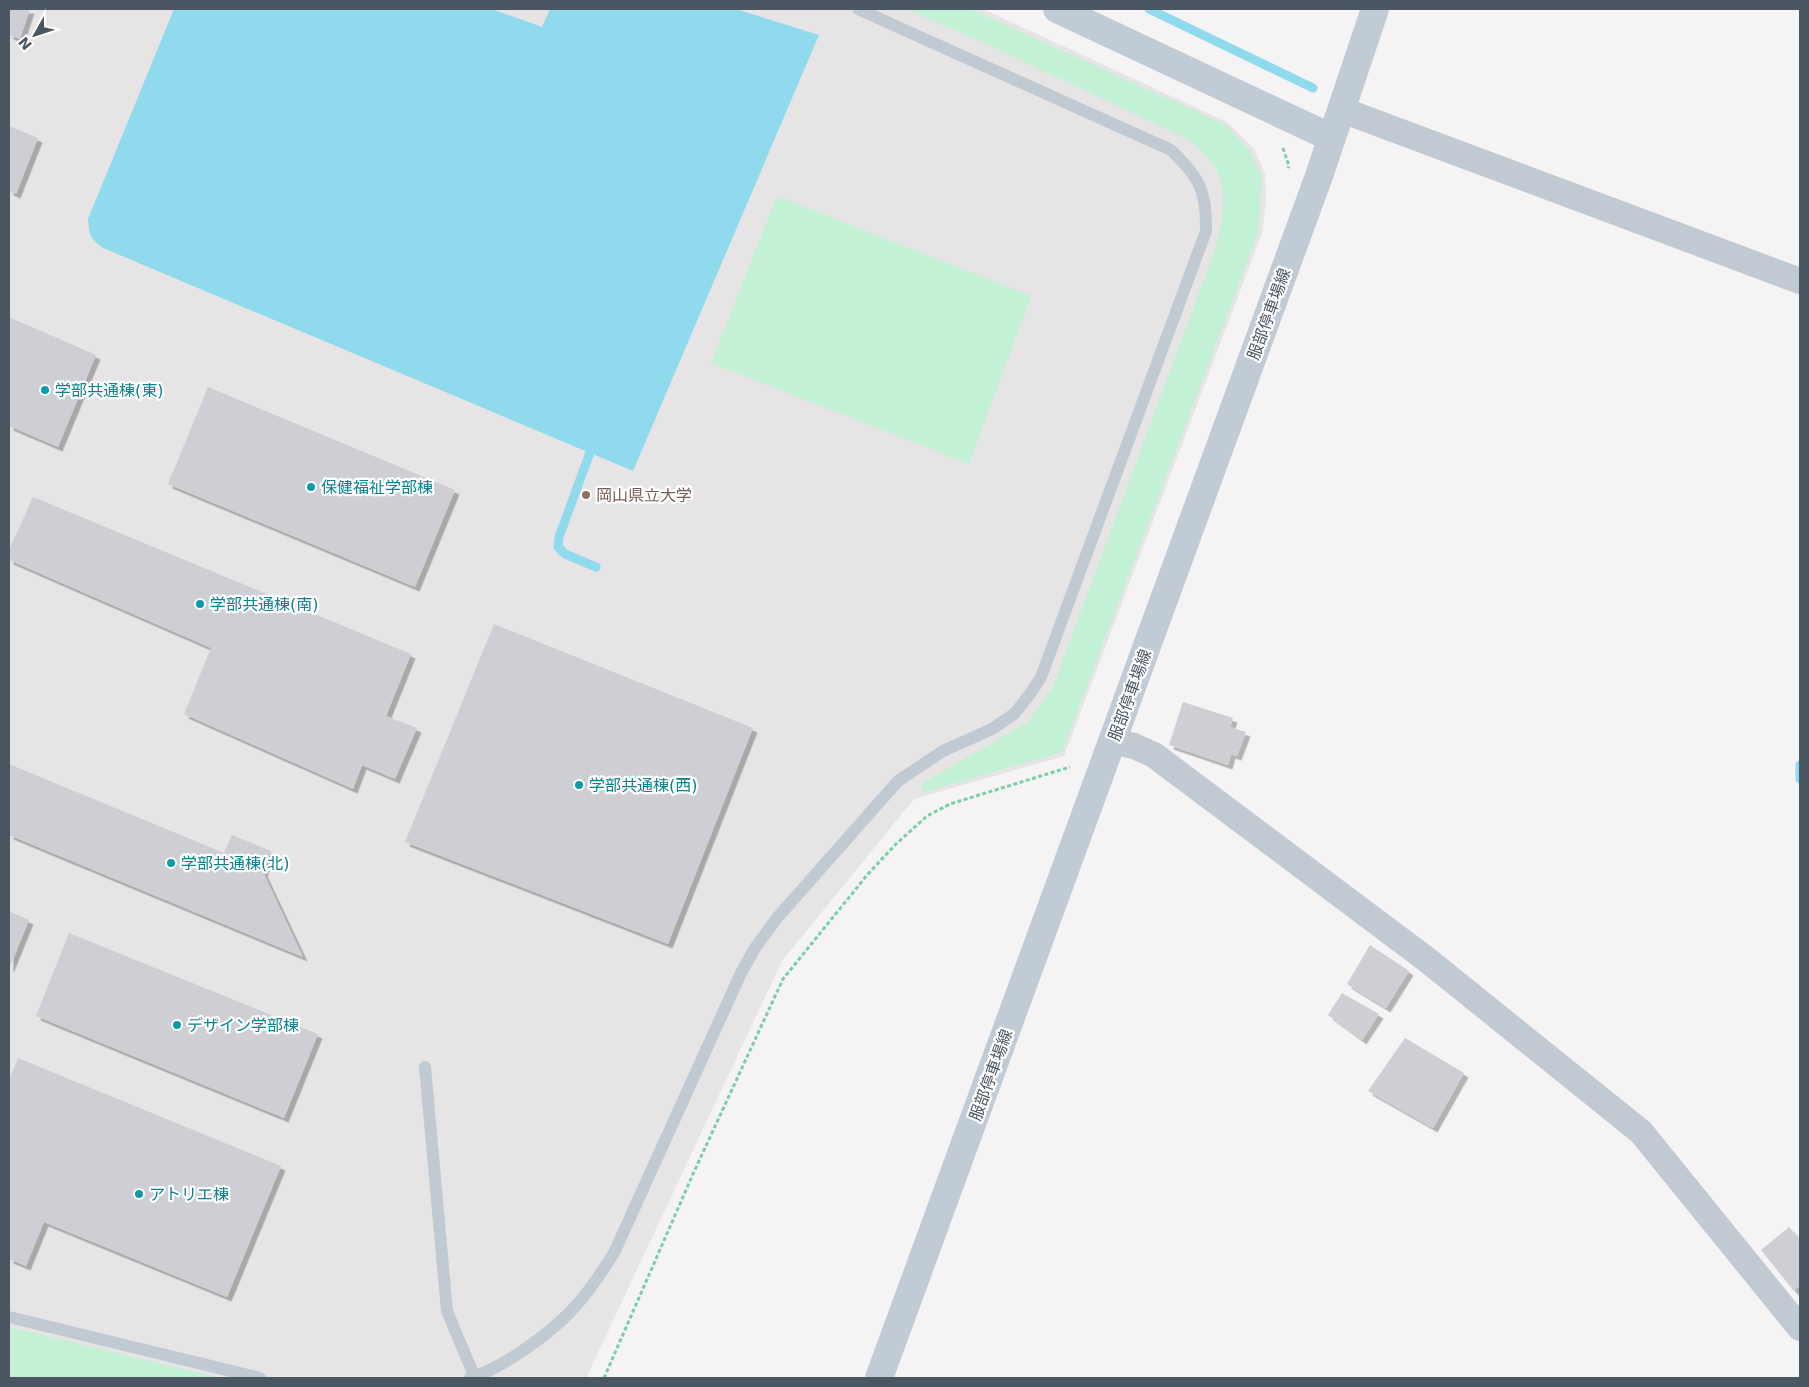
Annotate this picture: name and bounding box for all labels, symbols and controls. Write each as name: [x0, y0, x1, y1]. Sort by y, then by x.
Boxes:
north arrow: [10, 10, 60, 60]
text: N: [15, 34, 35, 53]
street label: 服部停車場線: [1244, 266, 1294, 362]
place label: 学部共通棟(東): [55, 381, 164, 400]
marker: 学部共通棟(東): [39, 384, 51, 396]
place label: 保健福祉学部棟: [321, 478, 433, 497]
marker: 保健福祉学部棟: [305, 481, 317, 493]
place label: 岡山県立大学: [596, 486, 692, 505]
marker: 岡山県立大学: [580, 489, 592, 501]
place label: 学部共通棟(南): [210, 595, 319, 614]
marker: 学部共通棟(南): [194, 598, 206, 610]
street label: 服部停車場線: [1105, 647, 1155, 743]
place label: 学部共通棟(西): [589, 776, 698, 795]
marker: 学部共通棟(西): [573, 779, 585, 791]
place label: 学部共通棟(北): [181, 854, 290, 873]
marker: 学部共通棟(北): [165, 857, 177, 869]
place label: デザイン学部棟: [187, 1016, 299, 1035]
marker: デザイン学部棟: [171, 1019, 183, 1031]
street label: 服部停車場線: [966, 1027, 1016, 1123]
place label: アトリエ棟: [149, 1185, 229, 1204]
marker: アトリエ棟: [133, 1188, 145, 1200]

